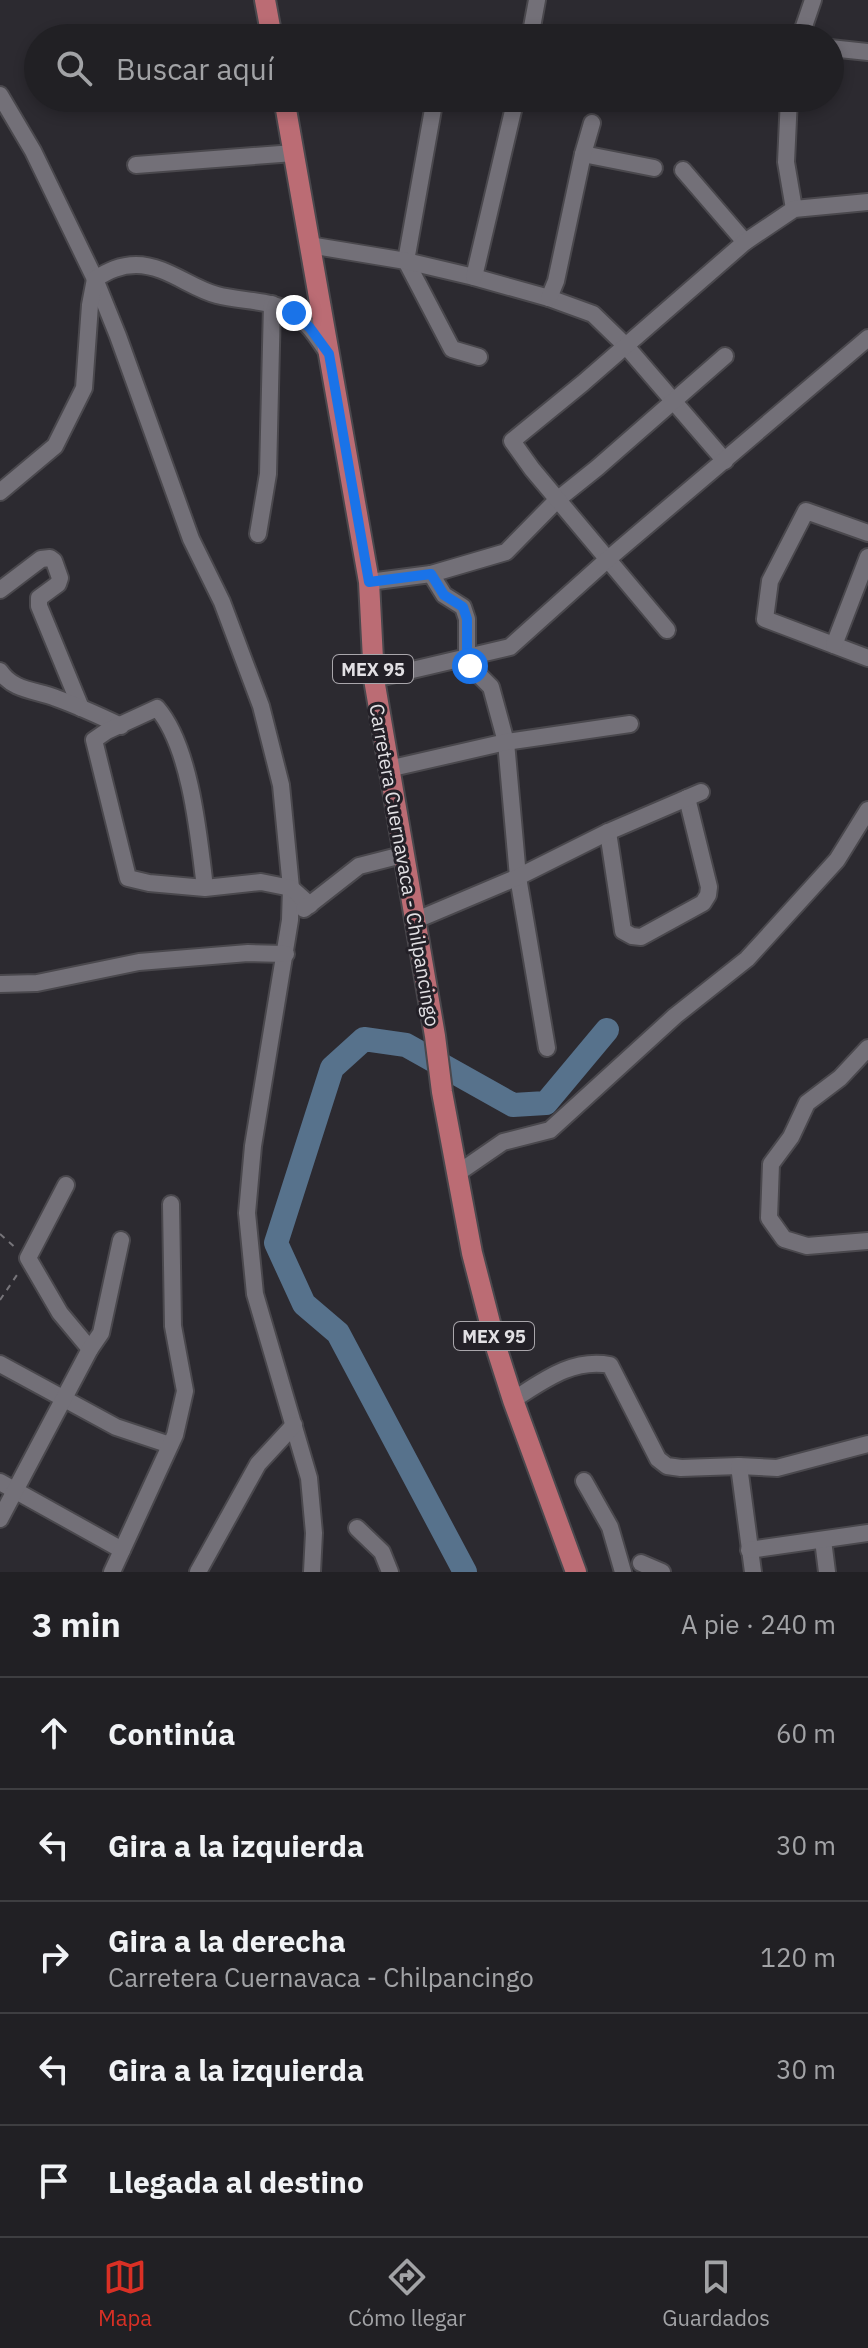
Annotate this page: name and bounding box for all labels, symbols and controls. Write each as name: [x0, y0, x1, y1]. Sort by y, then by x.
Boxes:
search box: [24, 24, 844, 112]
icon: search: [52, 46, 96, 90]
text: Buscar aquí: [116, 49, 274, 88]
route end: [276, 295, 312, 331]
route start: [452, 648, 488, 684]
road number: MEX 95: [333, 655, 413, 683]
street label: Carretera Cuernavaca - Chilpancingo: [363, 701, 447, 1029]
road number: MEX 95: [454, 1322, 534, 1350]
text: 3 min: [32, 1602, 121, 1646]
text: A pie · 240 m: [681, 1607, 836, 1641]
icon: ahead: [32, 1711, 76, 1755]
text: Continúa: [108, 1714, 235, 1753]
text: 60 m: [776, 1716, 836, 1750]
icon: left: [32, 1823, 76, 1867]
text: Gira a la izquierda: [108, 1826, 364, 1865]
text: 30 m: [776, 1828, 836, 1862]
text: Gira a la derecha: [108, 1921, 346, 1960]
icon: right: [32, 1935, 76, 1979]
text: 120 m: [760, 1940, 836, 1974]
text: Carretera Cuernavaca - Chilpancingo: [108, 1960, 534, 1994]
icon: left: [32, 2047, 76, 2091]
text: Gira a la izquierda: [108, 2050, 364, 2089]
text: 30 m: [776, 2052, 836, 2086]
icon: arrive: [32, 2159, 76, 2203]
text: Llegada al destino: [108, 2162, 364, 2201]
tab: Mapa: [98, 2255, 152, 2332]
tab: Cómo llegar: [348, 2255, 466, 2332]
tab: Guardados: [662, 2255, 770, 2332]

